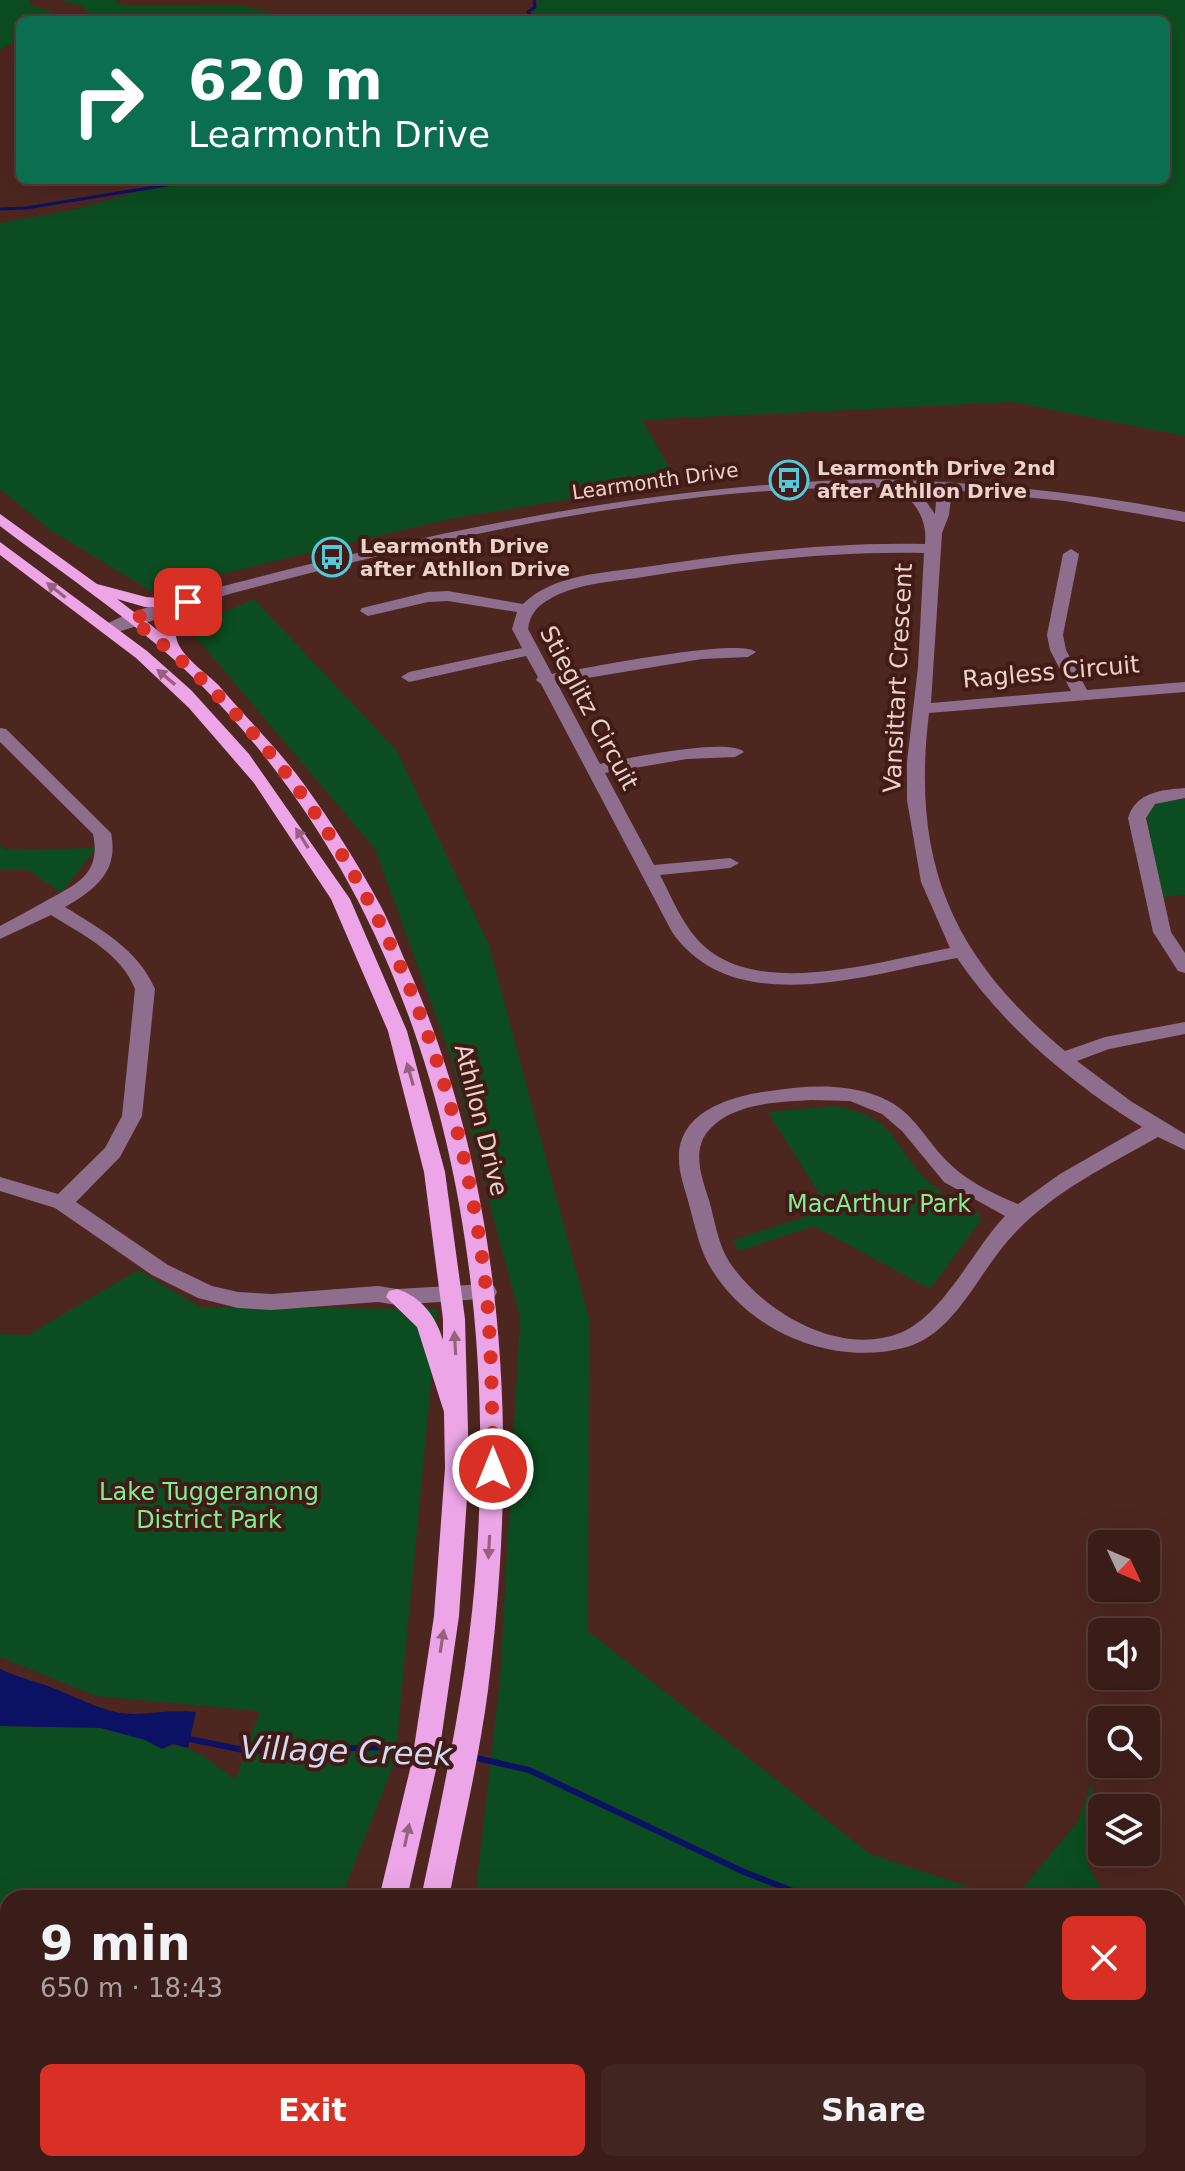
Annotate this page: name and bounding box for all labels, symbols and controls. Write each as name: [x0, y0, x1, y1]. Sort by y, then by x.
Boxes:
text: 620 m: [188, 47, 383, 112]
icon: right: [56, 48, 160, 152]
text: Learmonth Drive: [188, 114, 490, 155]
place label: Learmonth Drive 2nd after Athllon Drive: [817, 456, 1056, 503]
street label: Learmonth Drive: [570, 457, 740, 505]
bus stop icon: Learmonth Drive 2nd after Athllon Drive: [768, 459, 810, 501]
place label: Learmonth Drive after Athllon Drive: [360, 534, 570, 581]
bus stop icon: Learmonth Drive after Athllon Drive: [311, 536, 353, 578]
street label: Vansittart Crescent: [878, 562, 918, 794]
pin: [154, 568, 222, 636]
icon: arrive: [166, 580, 210, 624]
one-way arrow: [45, 583, 66, 599]
street label: Stieglitz Circuit: [534, 621, 644, 795]
street label: Ragless Circuit: [961, 650, 1141, 694]
one-way arrow: [156, 669, 176, 686]
one-way arrow: [296, 827, 310, 849]
street label: Athllon Drive: [449, 1041, 513, 1199]
one-way arrow: [403, 1062, 415, 1087]
park label: MacArthur Park: [787, 1190, 971, 1218]
one-way arrow: [449, 1330, 462, 1356]
position arrow: [451, 1427, 535, 1511]
park label: Lake Tuggeranong District Park: [99, 1478, 319, 1534]
north arrow: [1088, 1530, 1160, 1602]
map controls: [1088, 1530, 1160, 1866]
one-way arrow: [482, 1535, 495, 1560]
button: sound: [1088, 1618, 1160, 1690]
one-way arrow: [436, 1629, 449, 1654]
button: search: [1088, 1706, 1160, 1778]
water label: Village Creek: [240, 1728, 454, 1774]
button: layers: [1088, 1794, 1160, 1866]
one-way arrow: [401, 1823, 414, 1848]
text: 9 min: [40, 1915, 191, 1971]
button: close: [1062, 1916, 1146, 2000]
text: 650 m · 18:43: [40, 1973, 223, 2003]
button: Exit: [40, 2064, 585, 2156]
button: Share: [601, 2064, 1146, 2156]

